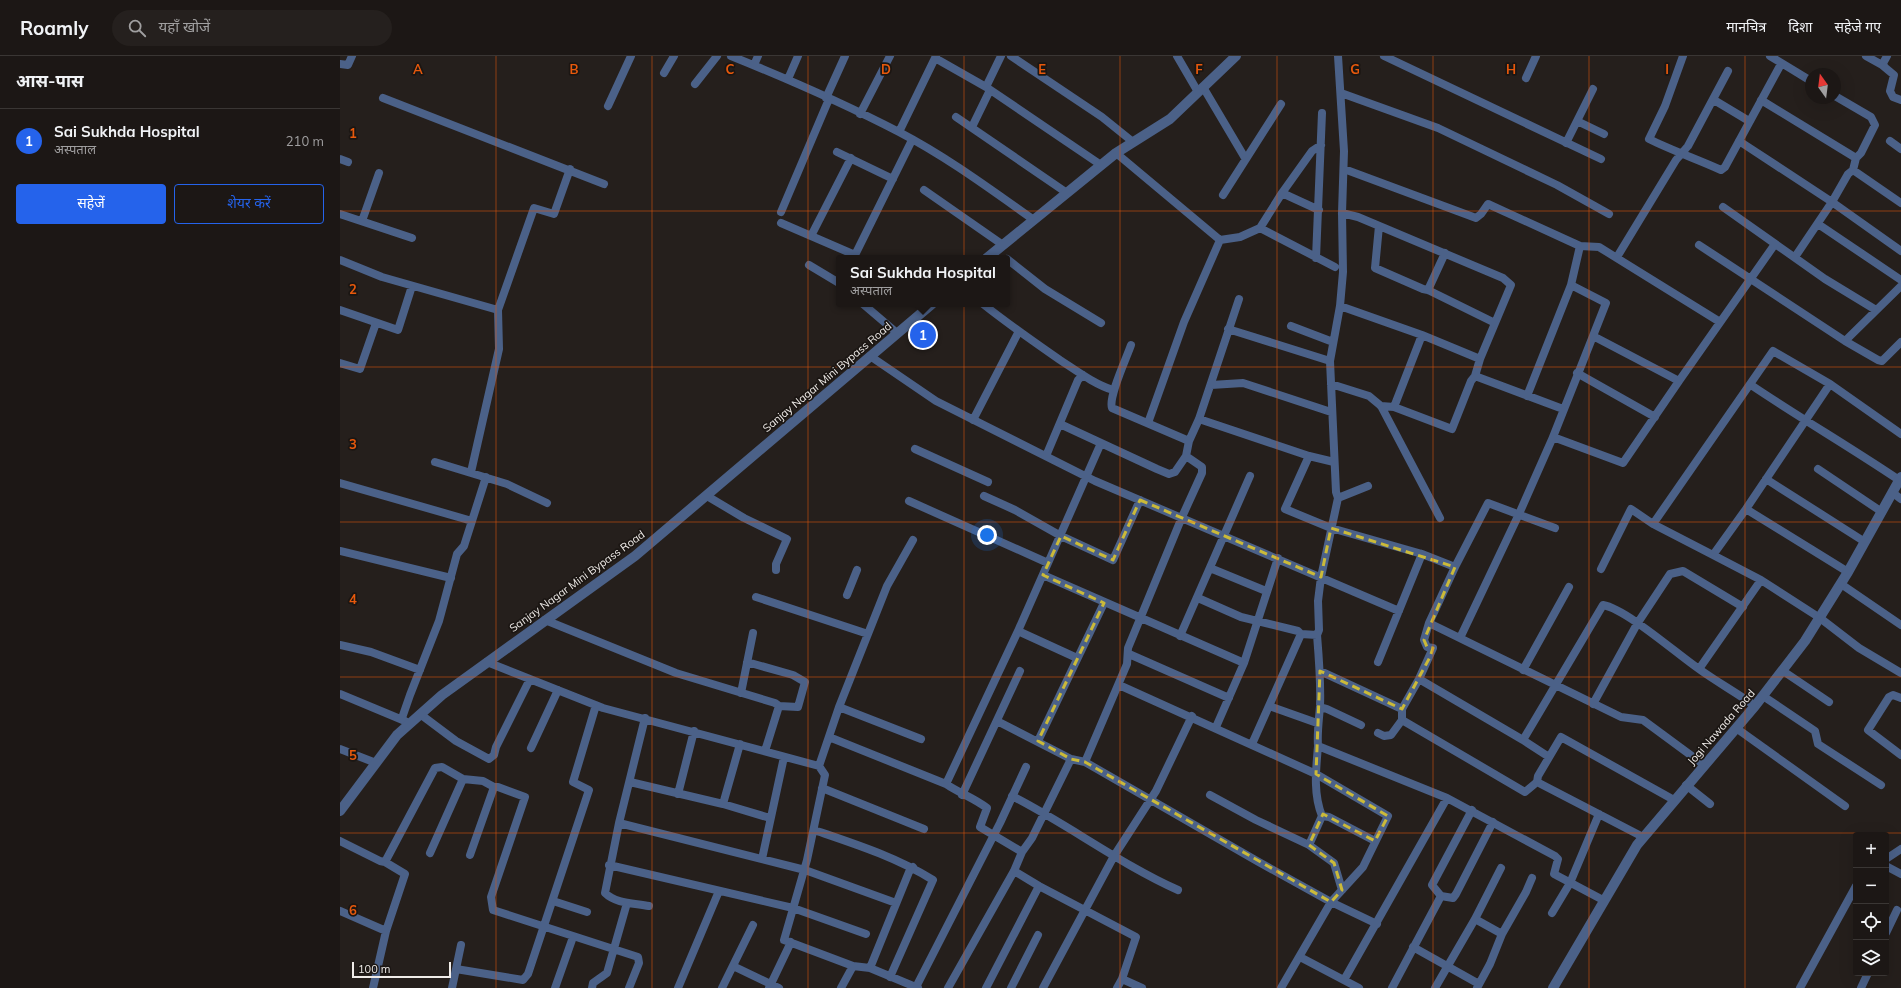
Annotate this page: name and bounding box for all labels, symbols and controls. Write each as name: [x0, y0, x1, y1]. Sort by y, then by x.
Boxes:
search box: [112, 10, 392, 46]
text: Roamly: [20, 16, 88, 40]
icon: search: [126, 17, 148, 39]
text: यहाँ खोजें: [158, 17, 210, 36]
text: मानचित्र: [1726, 18, 1766, 36]
text: दिशा: [1788, 18, 1812, 36]
text: सहेजे गए: [1834, 18, 1881, 36]
text: A: [413, 61, 423, 77]
text: B: [570, 61, 579, 77]
text: C: [726, 61, 735, 77]
text: D: [881, 61, 891, 77]
text: E: [1038, 61, 1046, 77]
text: F: [1195, 61, 1203, 77]
text: G: [1350, 61, 1360, 77]
text: H: [1506, 61, 1516, 77]
text: I: [1665, 61, 1669, 77]
north arrow: [1805, 68, 1841, 104]
text: आस-पास: [16, 70, 83, 91]
text: Sai Sukhda Hospital: [54, 122, 200, 141]
text: 1: [349, 125, 357, 141]
text: 1: [25, 133, 33, 149]
text: 210 m: [286, 133, 324, 149]
text: अस्पताल: [54, 141, 96, 157]
button: सहेजें: [16, 184, 166, 224]
button: शेयर करें: [174, 184, 324, 224]
popup: [836, 255, 1010, 307]
text: Sai Sukhda Hospital: [850, 263, 996, 282]
text: 2: [349, 281, 357, 297]
text: अस्पताल: [850, 282, 892, 298]
street label: Sanjay Nagar Mini Bypass Road: [760, 319, 894, 435]
pin: 1: [910, 320, 936, 350]
text: 3: [349, 436, 357, 452]
your location: [977, 525, 997, 545]
street label: Sanjay Nagar Mini Bypass Road: [507, 527, 647, 635]
text: 4: [349, 591, 357, 607]
street label: Jogi Nawada Road: [1684, 686, 1758, 768]
text: 5: [349, 747, 357, 763]
map controls: [1853, 832, 1889, 976]
button: +: [1853, 832, 1889, 868]
button: −: [1853, 868, 1889, 904]
text: 6: [349, 902, 357, 918]
button: locate: [1853, 904, 1889, 940]
button: layers: [1853, 940, 1889, 976]
scale bar: [352, 960, 451, 979]
text: 100 m: [358, 962, 390, 976]

